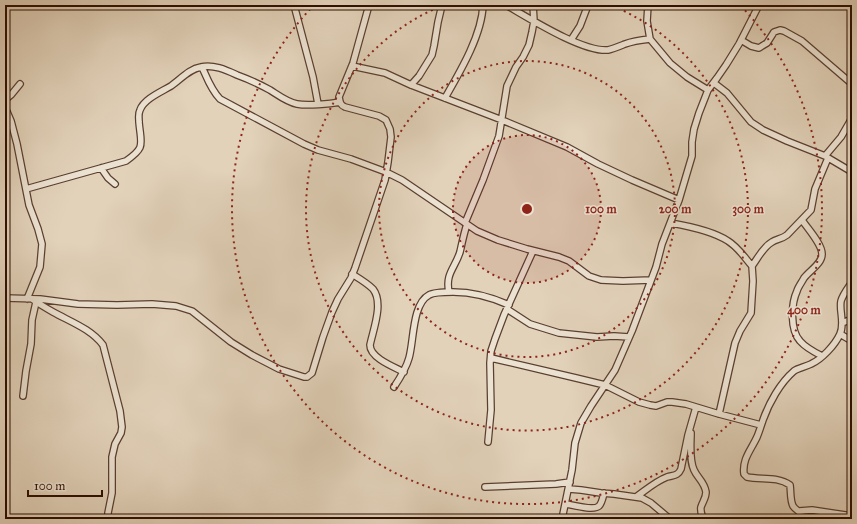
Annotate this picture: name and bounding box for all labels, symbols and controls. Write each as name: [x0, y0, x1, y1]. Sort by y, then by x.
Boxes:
centre of rings: [520, 202, 534, 216]
text: 100 m: [585, 202, 618, 216]
text: 200 m: [659, 202, 692, 216]
text: 300 m: [732, 202, 765, 217]
text: 400 m: [787, 303, 822, 318]
scale bar: [28, 472, 102, 498]
text: 100 m: [34, 479, 65, 493]

